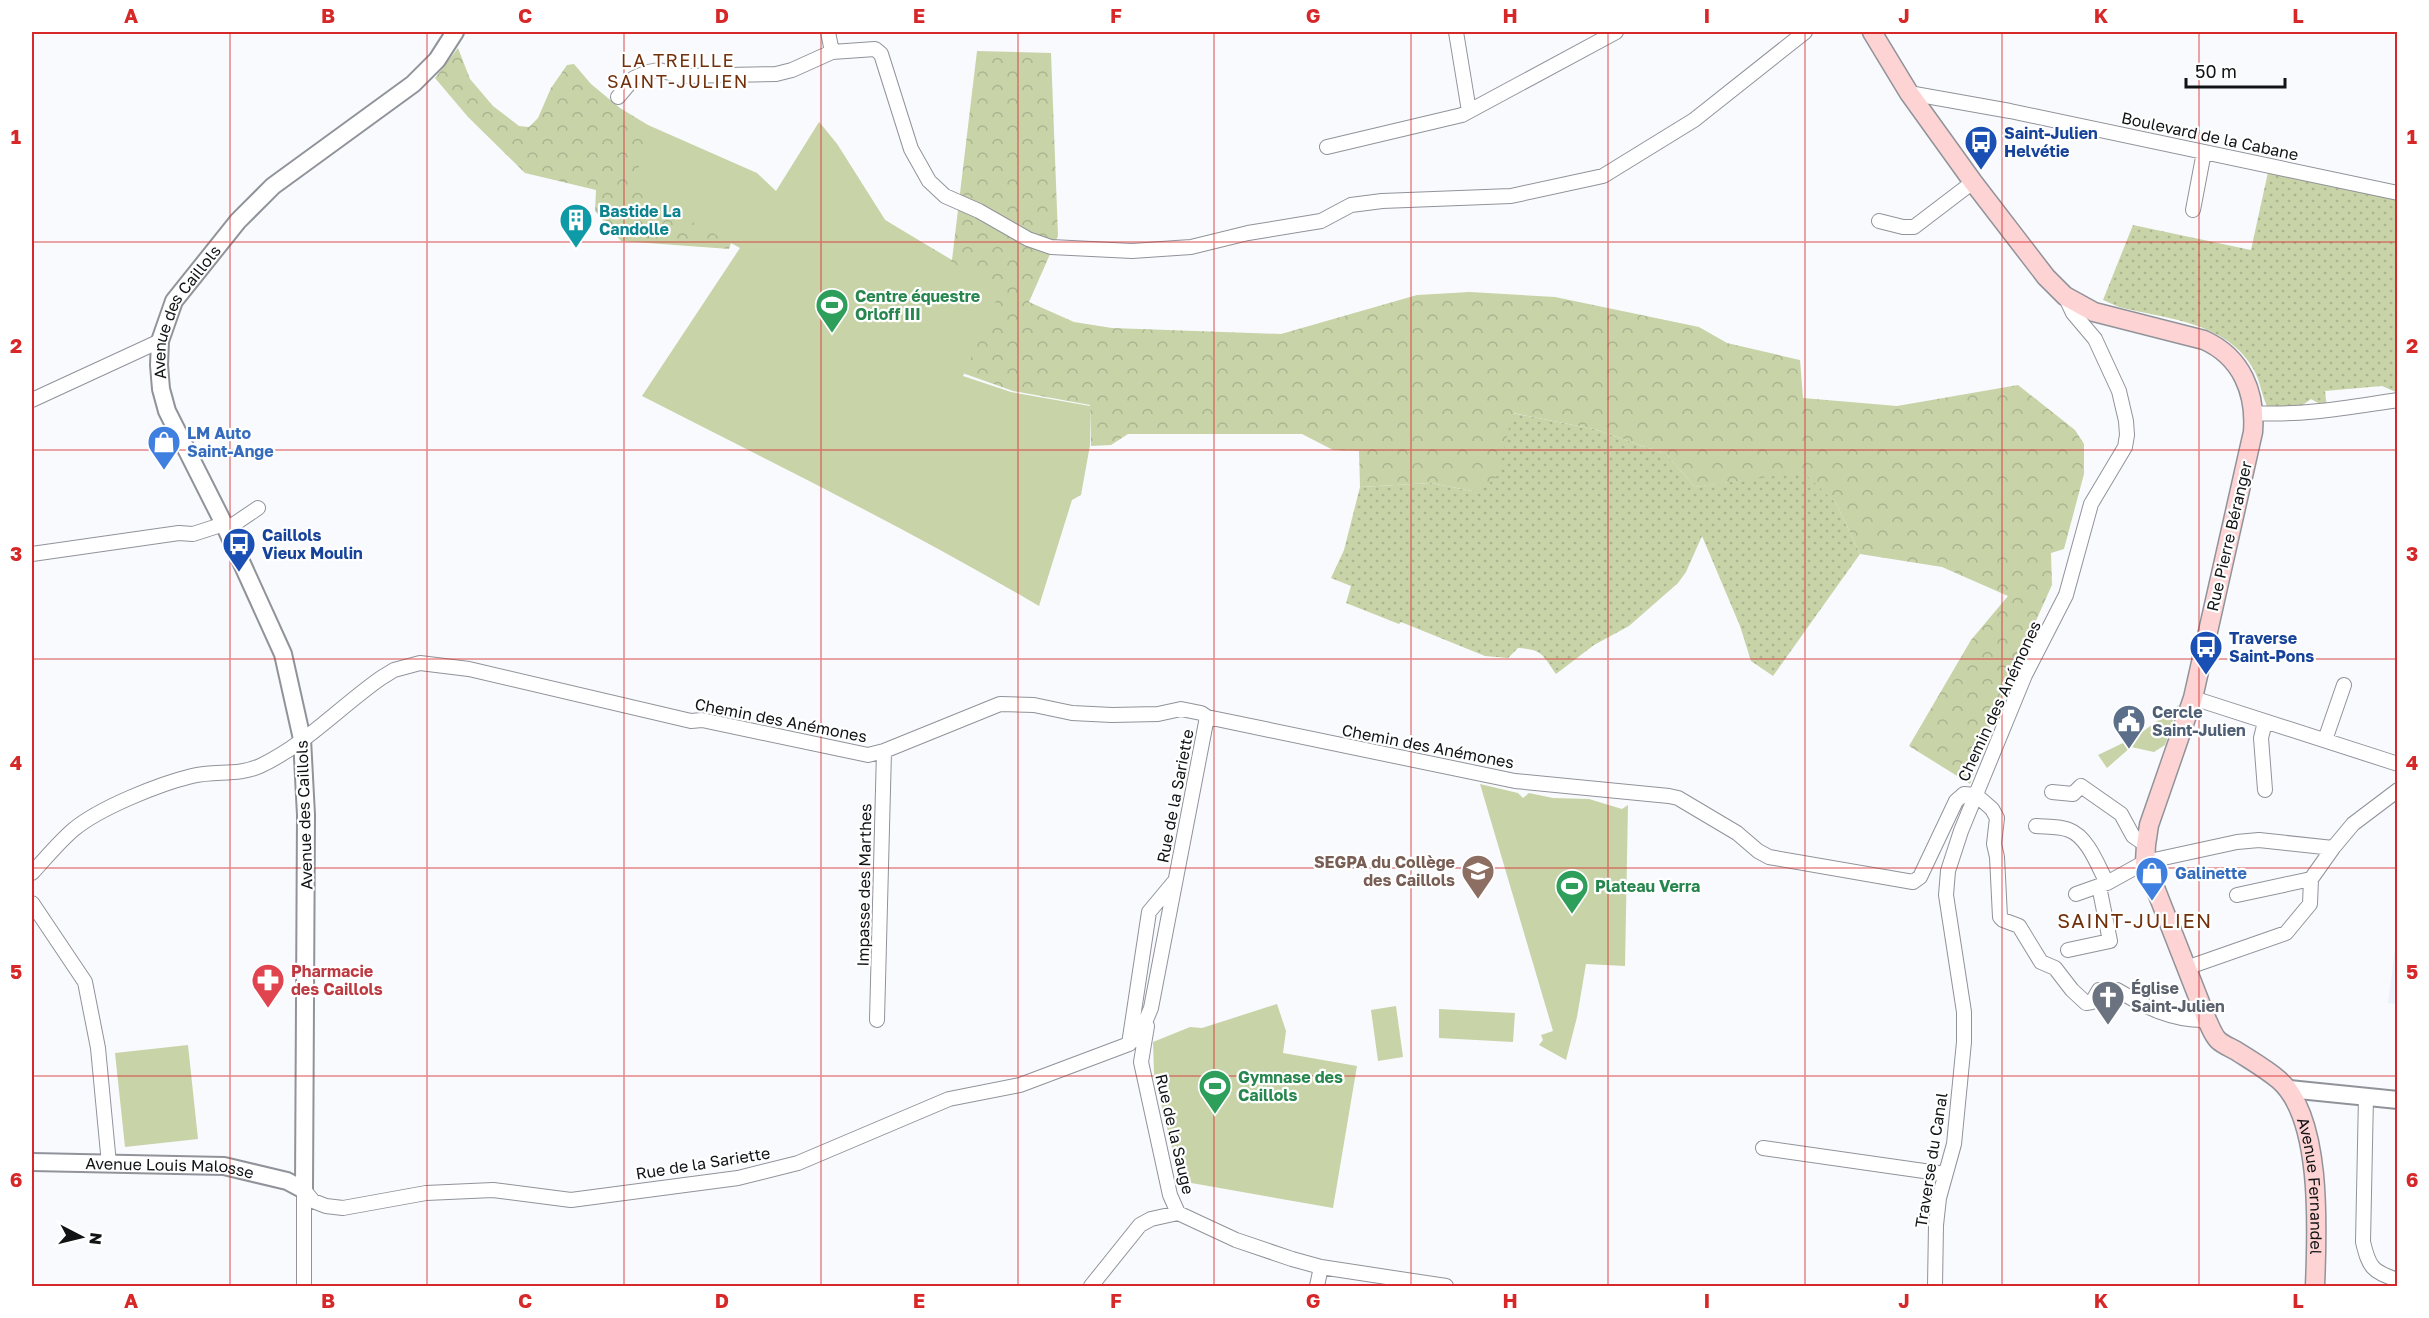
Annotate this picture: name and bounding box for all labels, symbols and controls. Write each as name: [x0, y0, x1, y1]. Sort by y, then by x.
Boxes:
text: A: [124, 3, 138, 27]
text: B: [321, 3, 335, 27]
text: C: [518, 3, 532, 27]
text: D: [715, 3, 729, 27]
text: E: [913, 3, 925, 27]
text: F: [1110, 3, 1122, 27]
text: G: [1306, 3, 1320, 27]
text: H: [1502, 3, 1518, 27]
text: I: [1704, 3, 1710, 27]
text: J: [1898, 3, 1910, 27]
text: K: [2094, 3, 2109, 27]
text: L: [2292, 3, 2304, 27]
district label: LA TREILLE SAINT-JULIEN: [607, 49, 749, 92]
scale bar: [2186, 51, 2285, 89]
text: 50 m: [2195, 60, 2237, 82]
street label: Boulevard de la Cabane: [2120, 107, 2300, 165]
place label: Saint-Julien Helvétie: [2004, 123, 2098, 161]
text: 1: [11, 124, 21, 148]
bus stop icon: Saint-Julien Helvétie: [1963, 124, 1999, 171]
text: 1: [2407, 124, 2417, 148]
place label: Bastide La Candolle: [599, 201, 681, 239]
building icon: Bastide La Candolle: [558, 202, 594, 249]
street label: Avenue des Caillols: [149, 241, 225, 380]
place label: Centre équestre Orloff III: [855, 286, 980, 324]
sports icon: Centre équestre Orloff III: [814, 287, 850, 334]
text: 2: [10, 333, 22, 357]
text: 2: [2406, 333, 2418, 357]
place label: LM Auto Saint-Ange: [187, 423, 274, 461]
shop icon: LM Auto Saint-Ange: [146, 424, 182, 471]
street label: Rue Pierre Béranger: [2202, 459, 2256, 613]
place label: Caillols Vieux Moulin: [262, 525, 363, 563]
bus stop icon: Caillols Vieux Moulin: [221, 526, 257, 573]
text: 3: [10, 541, 22, 565]
text: 3: [2406, 541, 2418, 565]
street label: Chemin des Anémones: [1953, 617, 2045, 785]
place label: Traverse Saint-Pons: [2229, 628, 2314, 666]
bus stop icon: Traverse Saint-Pons: [2188, 629, 2224, 676]
street label: Chemin des Anémones: [693, 693, 869, 747]
place label: Cercle Saint-Julien: [2152, 702, 2246, 740]
public building icon: Cercle Saint-Julien: [2111, 703, 2147, 750]
street label: Chemin des Anémones: [1340, 719, 1516, 773]
street label: Rue de la Sariette: [1152, 727, 1198, 865]
street label: Avenue des Caillols: [291, 740, 317, 890]
text: 4: [10, 750, 22, 774]
text: 4: [2406, 750, 2418, 774]
street label: Impasse des Marthes: [853, 803, 875, 967]
place label: SEGPA du Collège des Caillols: [1314, 852, 1455, 890]
school or university icon: SEGPA du Collège des Caillols: [1460, 853, 1496, 900]
shop icon: Galinette: [2134, 855, 2170, 902]
place label: Galinette: [2175, 863, 2247, 883]
sports icon: Plateau Verra: [1554, 868, 1590, 915]
place label: Plateau Verra: [1595, 876, 1700, 896]
district label: SAINT-JULIEN: [2057, 908, 2213, 932]
text: 5: [10, 959, 22, 983]
text: 5: [2406, 959, 2418, 983]
place label: Pharmacie des Caillols: [291, 961, 383, 999]
pharmacy icon: Pharmacie des Caillols: [250, 962, 286, 1009]
place label: Église Saint-Julien: [2131, 978, 2225, 1016]
church icon: Église Saint-Julien: [2090, 979, 2126, 1026]
place label: Gymnase des Caillols: [1238, 1067, 1343, 1105]
sports icon: Gymnase des Caillols: [1197, 1068, 1233, 1115]
street label: Rue de la Sauge: [1151, 1072, 1199, 1196]
street label: Traverse du Canal: [1910, 1091, 1952, 1229]
street label: Avenue Fernandel: [2293, 1115, 2326, 1255]
street label: Rue de la Sariette: [634, 1143, 772, 1183]
street label: Avenue Louis Malosse: [85, 1153, 256, 1183]
text: 6: [10, 1167, 22, 1191]
text: 6: [2406, 1167, 2418, 1191]
north arrow: [51, 1207, 111, 1267]
text: N: [85, 1232, 107, 1246]
text: A: [124, 1288, 138, 1312]
text: B: [321, 1288, 335, 1312]
text: C: [518, 1288, 532, 1312]
text: D: [715, 1288, 729, 1312]
text: E: [913, 1288, 925, 1312]
text: F: [1110, 1288, 1122, 1312]
text: G: [1306, 1288, 1320, 1312]
text: H: [1502, 1288, 1518, 1312]
text: I: [1704, 1288, 1710, 1312]
text: J: [1898, 1288, 1910, 1312]
text: K: [2094, 1288, 2109, 1312]
text: L: [2292, 1288, 2304, 1312]

